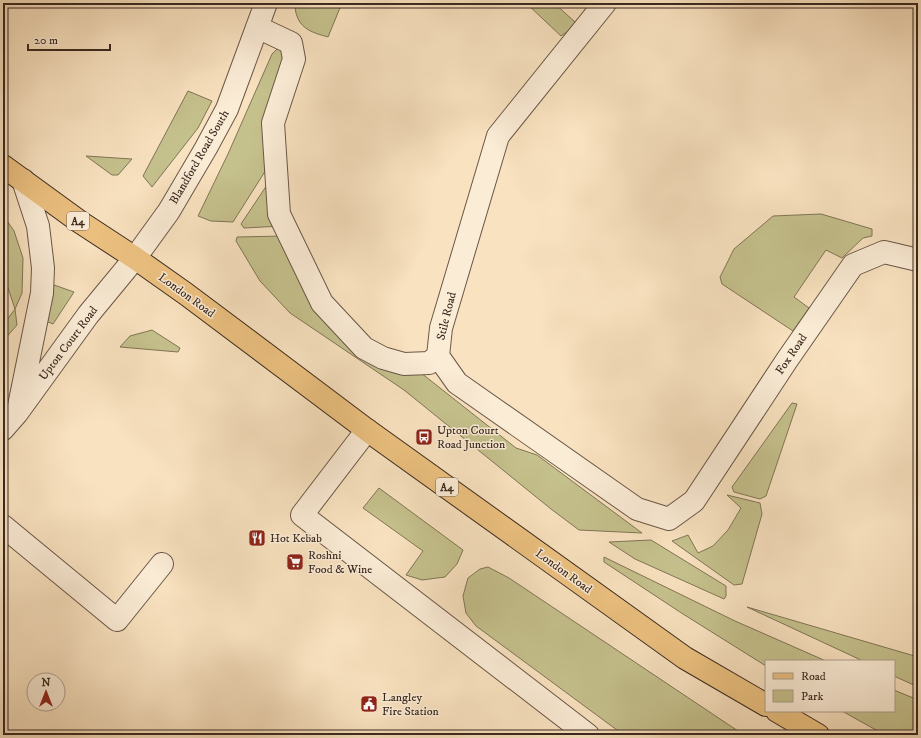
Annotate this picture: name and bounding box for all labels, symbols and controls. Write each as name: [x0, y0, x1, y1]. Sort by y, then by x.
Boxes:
scale bar: [28, 26, 110, 52]
text: 20 m: [34, 33, 58, 48]
street label: Blandford Road South: [166, 107, 233, 207]
road number: A4: [67, 212, 89, 230]
street label: London Road: [156, 270, 218, 321]
street label: Stile Road: [433, 290, 460, 342]
street label: Upton Court Road: [36, 303, 101, 383]
street label: Fox Road: [772, 331, 811, 378]
place label: Upton Court Road Junction: [437, 423, 506, 452]
bus stop icon: Upton Court Road Junction: [414, 427, 434, 447]
road number: A4: [436, 478, 458, 496]
restaurant icon: Hot Kebab: [247, 528, 267, 548]
place label: Hot Kebab: [270, 531, 322, 546]
street label: London Road: [533, 546, 595, 597]
place label: Roshni Food & Wine: [308, 548, 372, 577]
supermarket icon: Roshni Food & Wine: [285, 552, 305, 572]
legend: [765, 660, 895, 712]
text: Road: [801, 669, 826, 684]
north arrow: [26, 672, 66, 712]
text: N: [41, 676, 51, 690]
text: Park: [801, 689, 823, 704]
place label: Langley Fire Station: [382, 690, 439, 719]
public building icon: Langley Fire Station: [359, 694, 379, 714]

